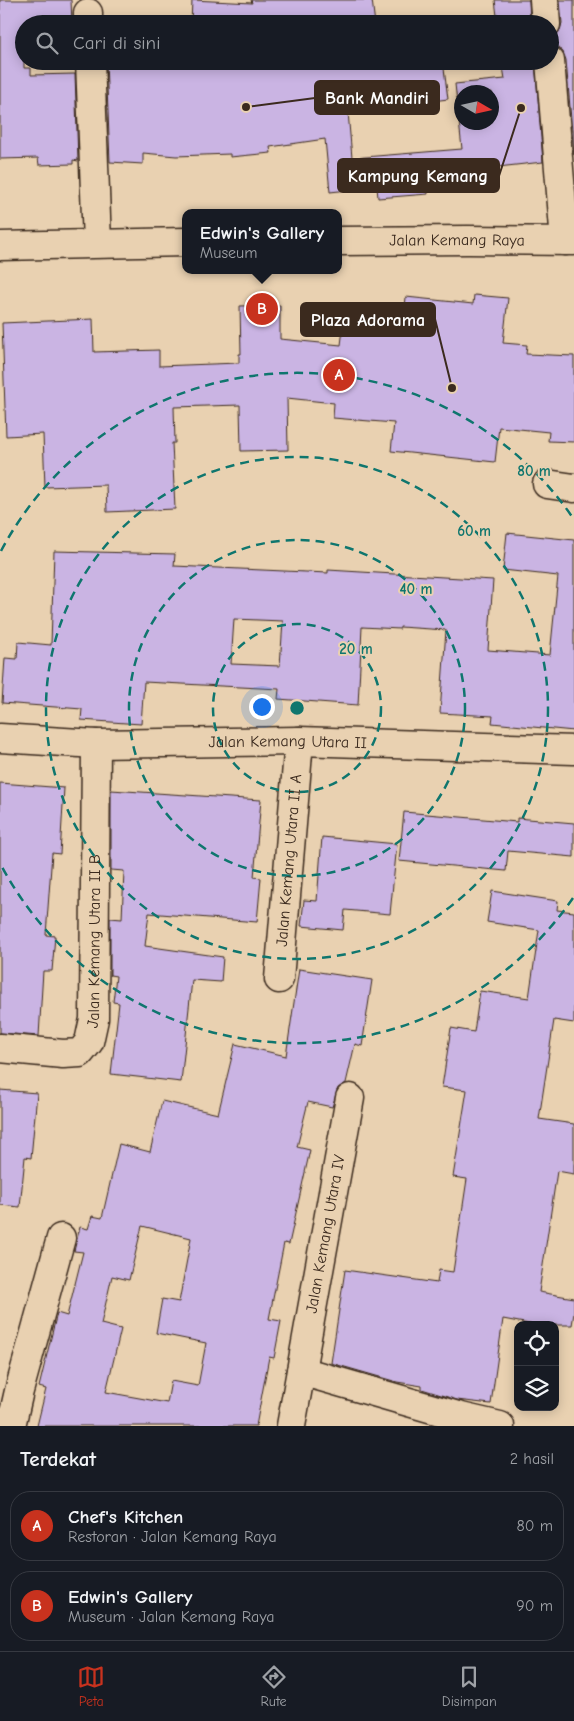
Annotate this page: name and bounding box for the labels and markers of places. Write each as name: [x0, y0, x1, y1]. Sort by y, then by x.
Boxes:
callout: Bank Mandiri: [315, 81, 439, 114]
callout: Kampung Kemang: [338, 159, 499, 192]
pin: B: [246, 290, 278, 328]
callout: Plaza Adorama: [301, 303, 435, 336]
pin: A: [323, 356, 355, 394]
centre of rings: [288, 699, 306, 717]

